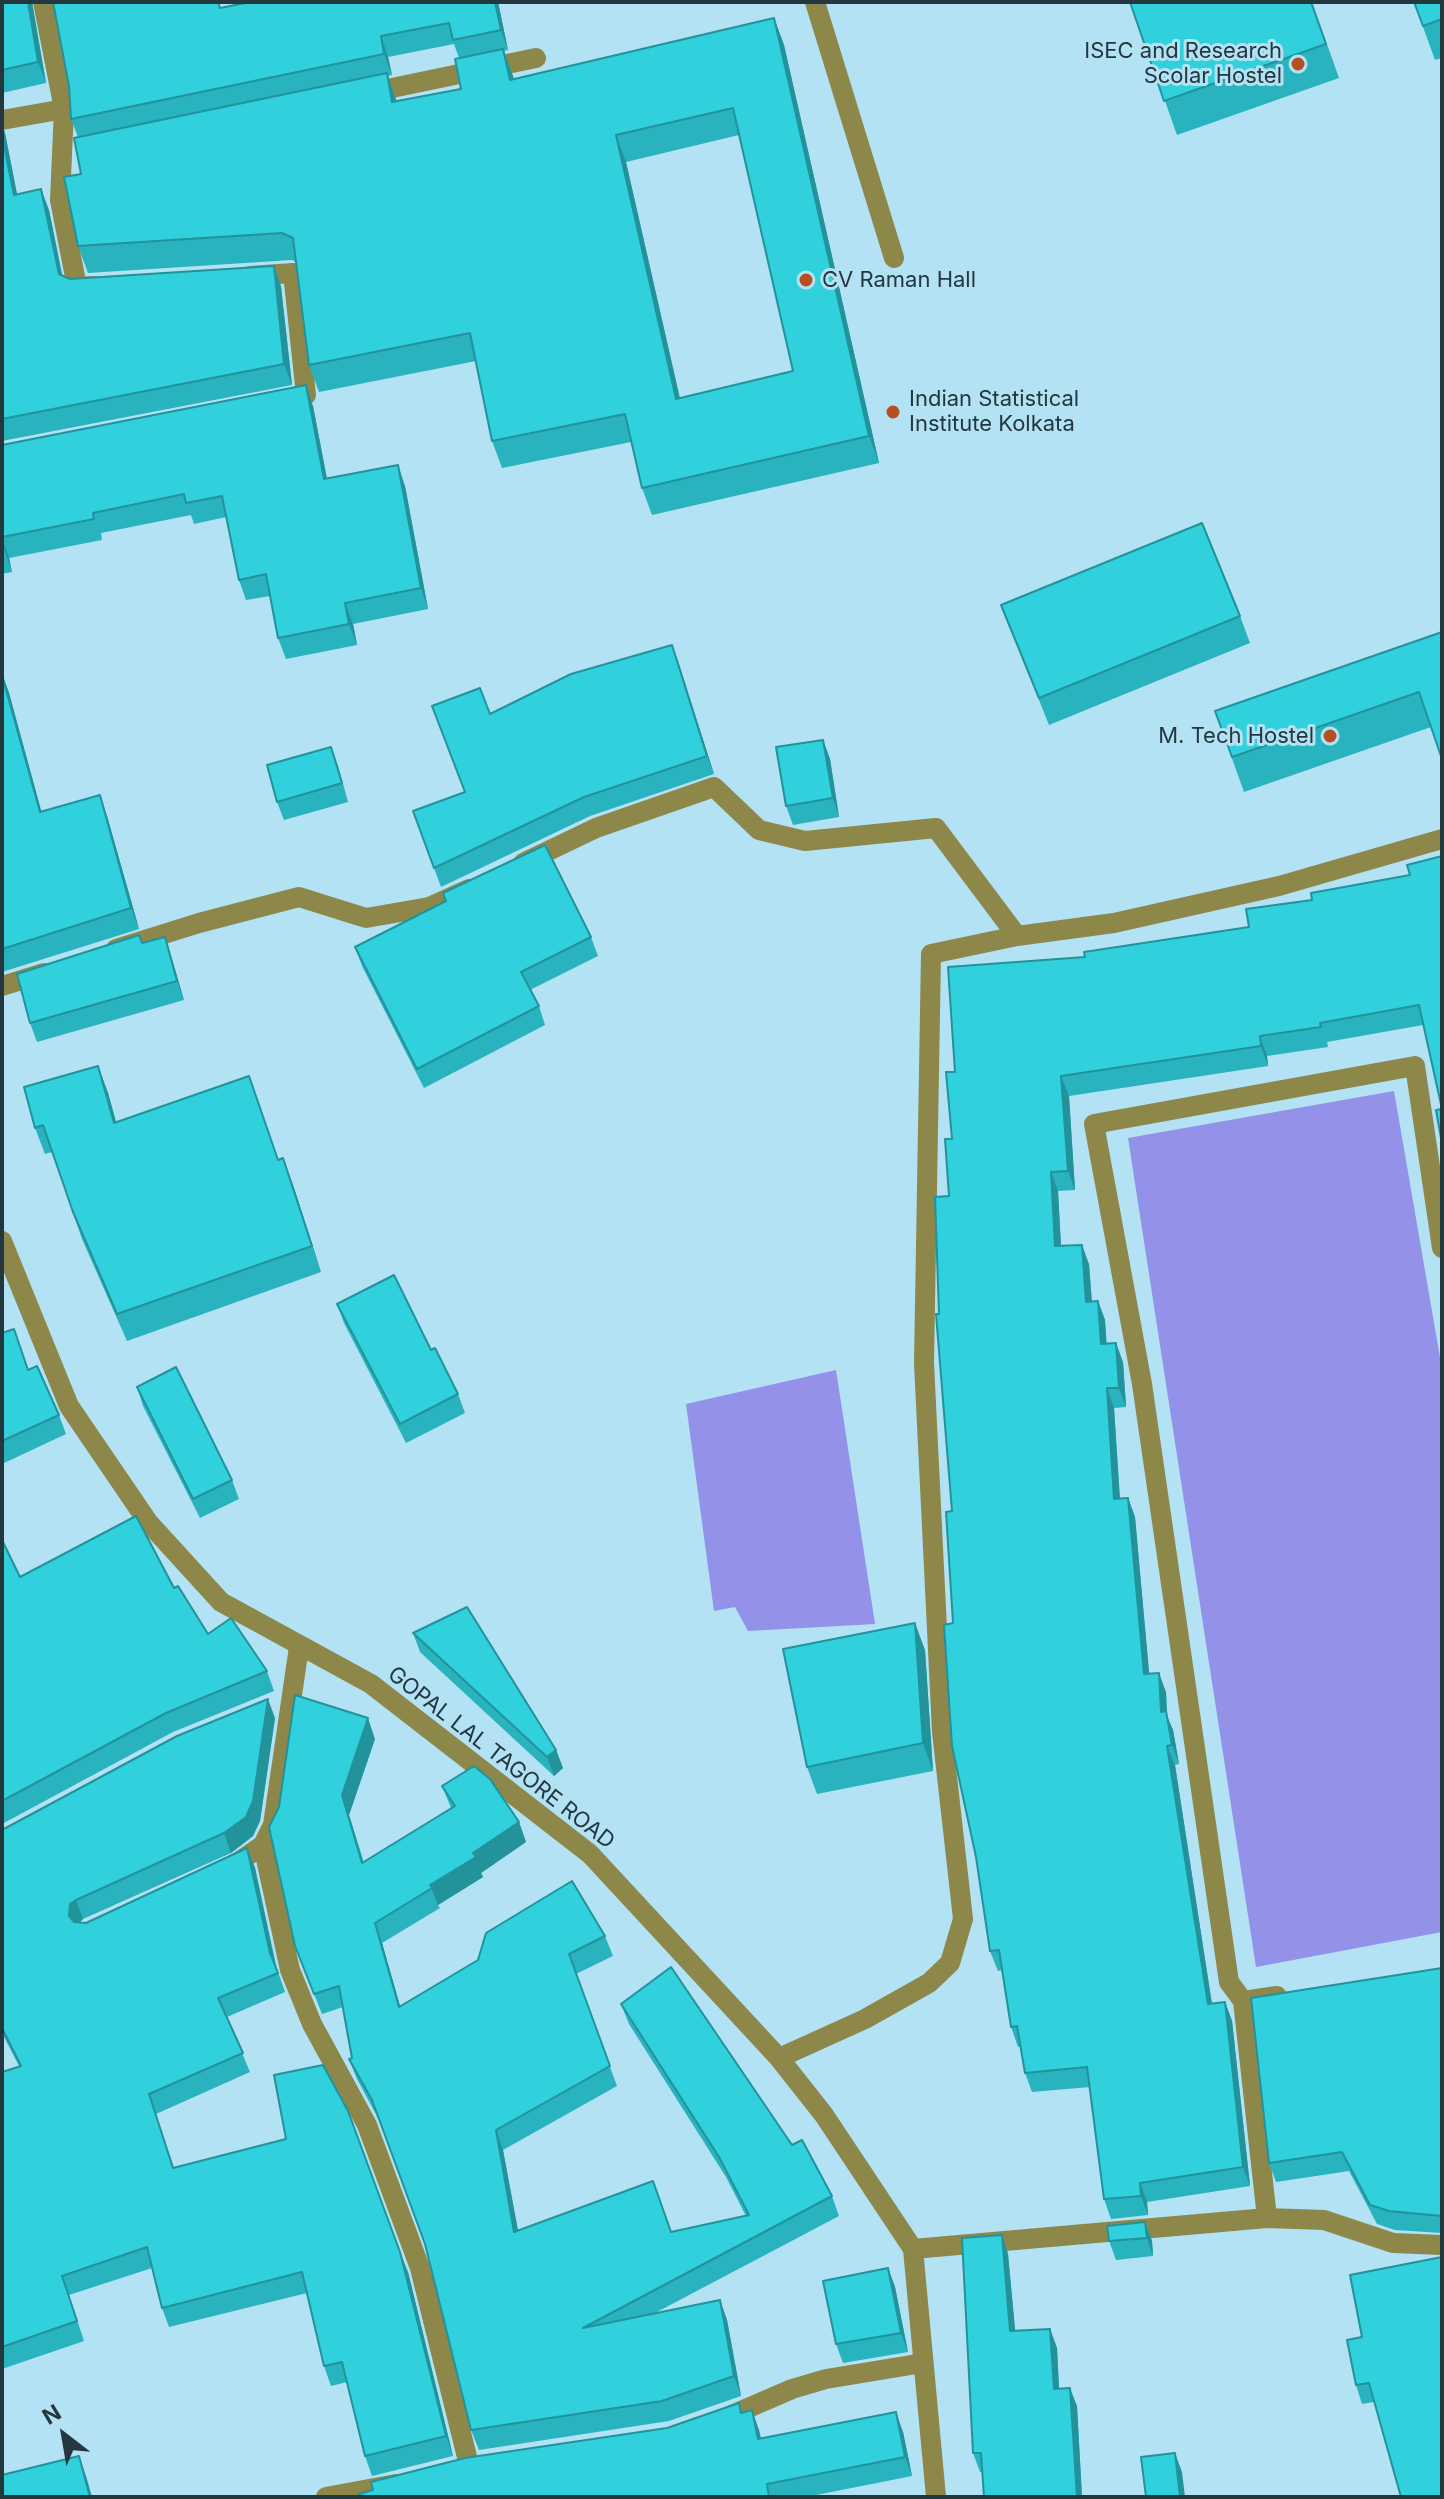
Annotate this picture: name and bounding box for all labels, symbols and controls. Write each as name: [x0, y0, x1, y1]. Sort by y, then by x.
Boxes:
place label: ISEC and Research Scolar Hostel: [1084, 38, 1282, 90]
marker: ISEC and Research Scolar Hostel: [1289, 55, 1307, 73]
place label: CV Raman Hall: [822, 267, 976, 293]
marker: CV Raman Hall: [797, 271, 815, 289]
place label: Indian Statistical Institute Kolkata: [909, 386, 1079, 438]
marker: Indian Statistical Institute Kolkata: [884, 403, 902, 421]
place label: M. Tech Hostel: [1158, 723, 1314, 749]
marker: M. Tech Hostel: [1321, 727, 1339, 745]
street label: GOPAL LAL TAGORE ROAD: [382, 1661, 620, 1855]
north arrow: [24, 2395, 104, 2475]
text: N: [38, 2399, 66, 2430]

